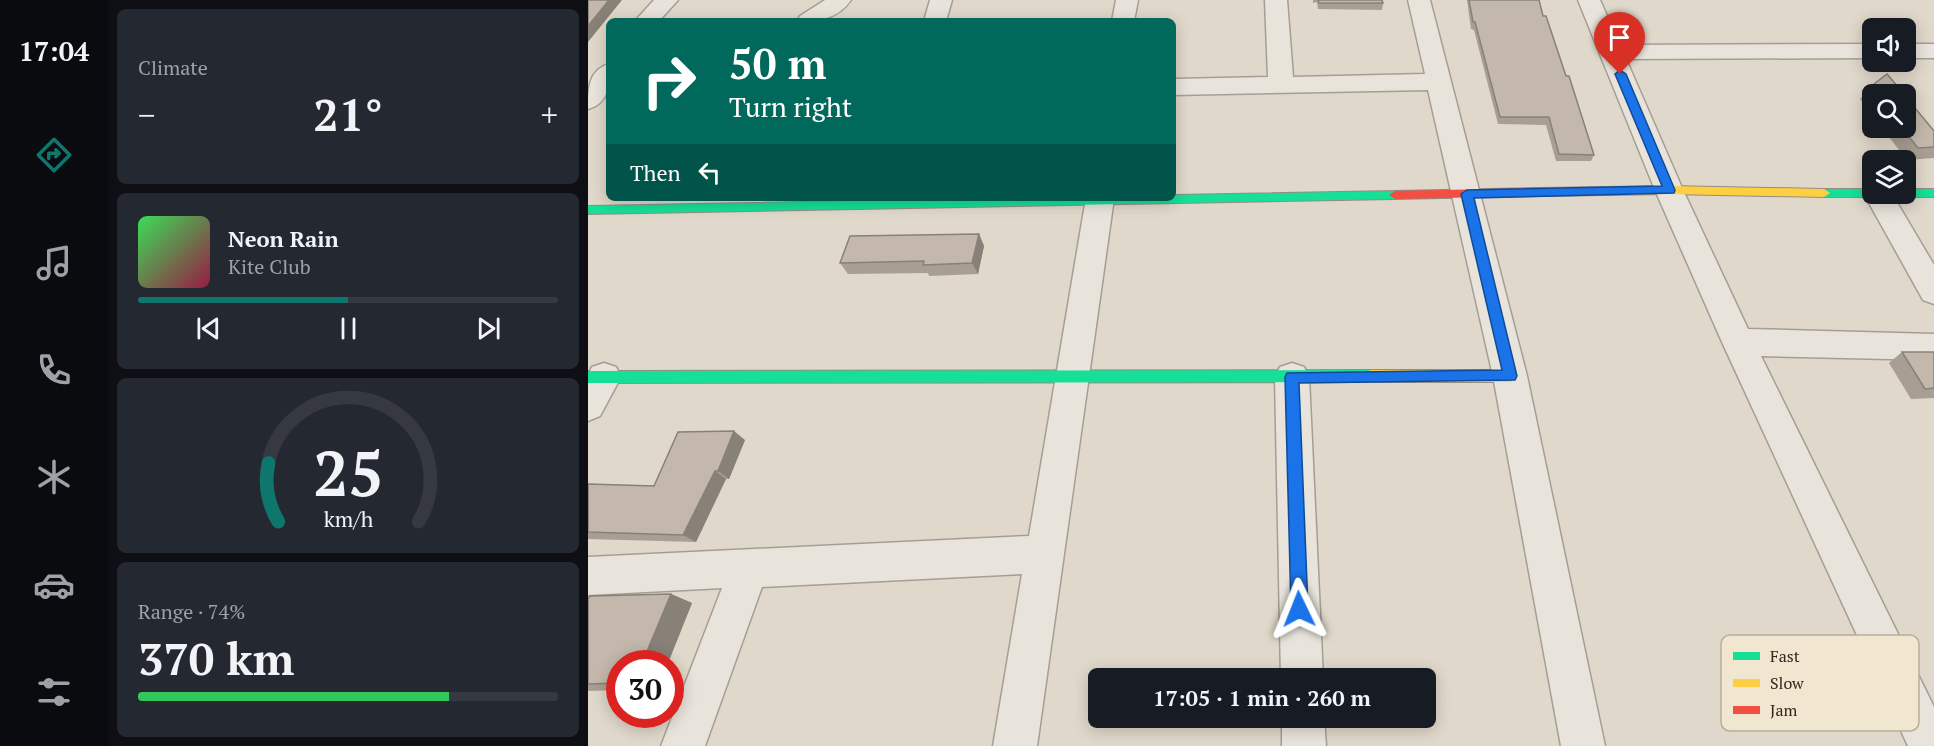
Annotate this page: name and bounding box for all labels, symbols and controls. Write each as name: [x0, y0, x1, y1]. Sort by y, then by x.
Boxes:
pin: [1594, 12, 1645, 74]
map controls: [1862, 18, 1916, 204]
button: sound: [1862, 18, 1916, 72]
icon: arrive: [1603, 21, 1636, 54]
text: 17:04: [19, 33, 89, 69]
text: 50 m: [729, 35, 827, 91]
icon: right: [630, 42, 708, 120]
text: Climate: [138, 54, 208, 81]
text: 21°: [313, 84, 383, 144]
button: search: [1862, 84, 1916, 138]
text: Turn right: [729, 89, 852, 125]
text: −: [138, 93, 156, 136]
text: +: [540, 93, 558, 136]
icon: directions: [33, 134, 75, 176]
button: layers: [1862, 150, 1916, 204]
icon: left: [693, 156, 726, 189]
text: Then: [630, 158, 681, 187]
text: Neon Rain: [228, 224, 339, 253]
icon: music: [33, 242, 75, 284]
text: Kite Club: [228, 253, 311, 280]
icon: previous: [192, 312, 225, 345]
icon: pause: [332, 312, 365, 345]
icon: next: [472, 312, 505, 345]
icon: phone: [33, 349, 75, 391]
text: 25: [313, 431, 383, 514]
icon: climate: [33, 456, 75, 498]
text: km/h: [323, 506, 373, 534]
icon: car: [33, 564, 75, 606]
position arrow: [1267, 577, 1331, 641]
text: Range · 74%: [138, 598, 245, 625]
text: 370 km: [138, 628, 294, 688]
legend: [1721, 635, 1919, 731]
text: Fast: [1770, 645, 1800, 667]
speed limit sign: 30: [606, 650, 684, 728]
icon: filters: [33, 671, 75, 713]
text: Slow: [1770, 672, 1804, 694]
text: 17:05 · 1 min · 260 m: [1153, 683, 1371, 712]
text: Jam: [1770, 699, 1798, 721]

